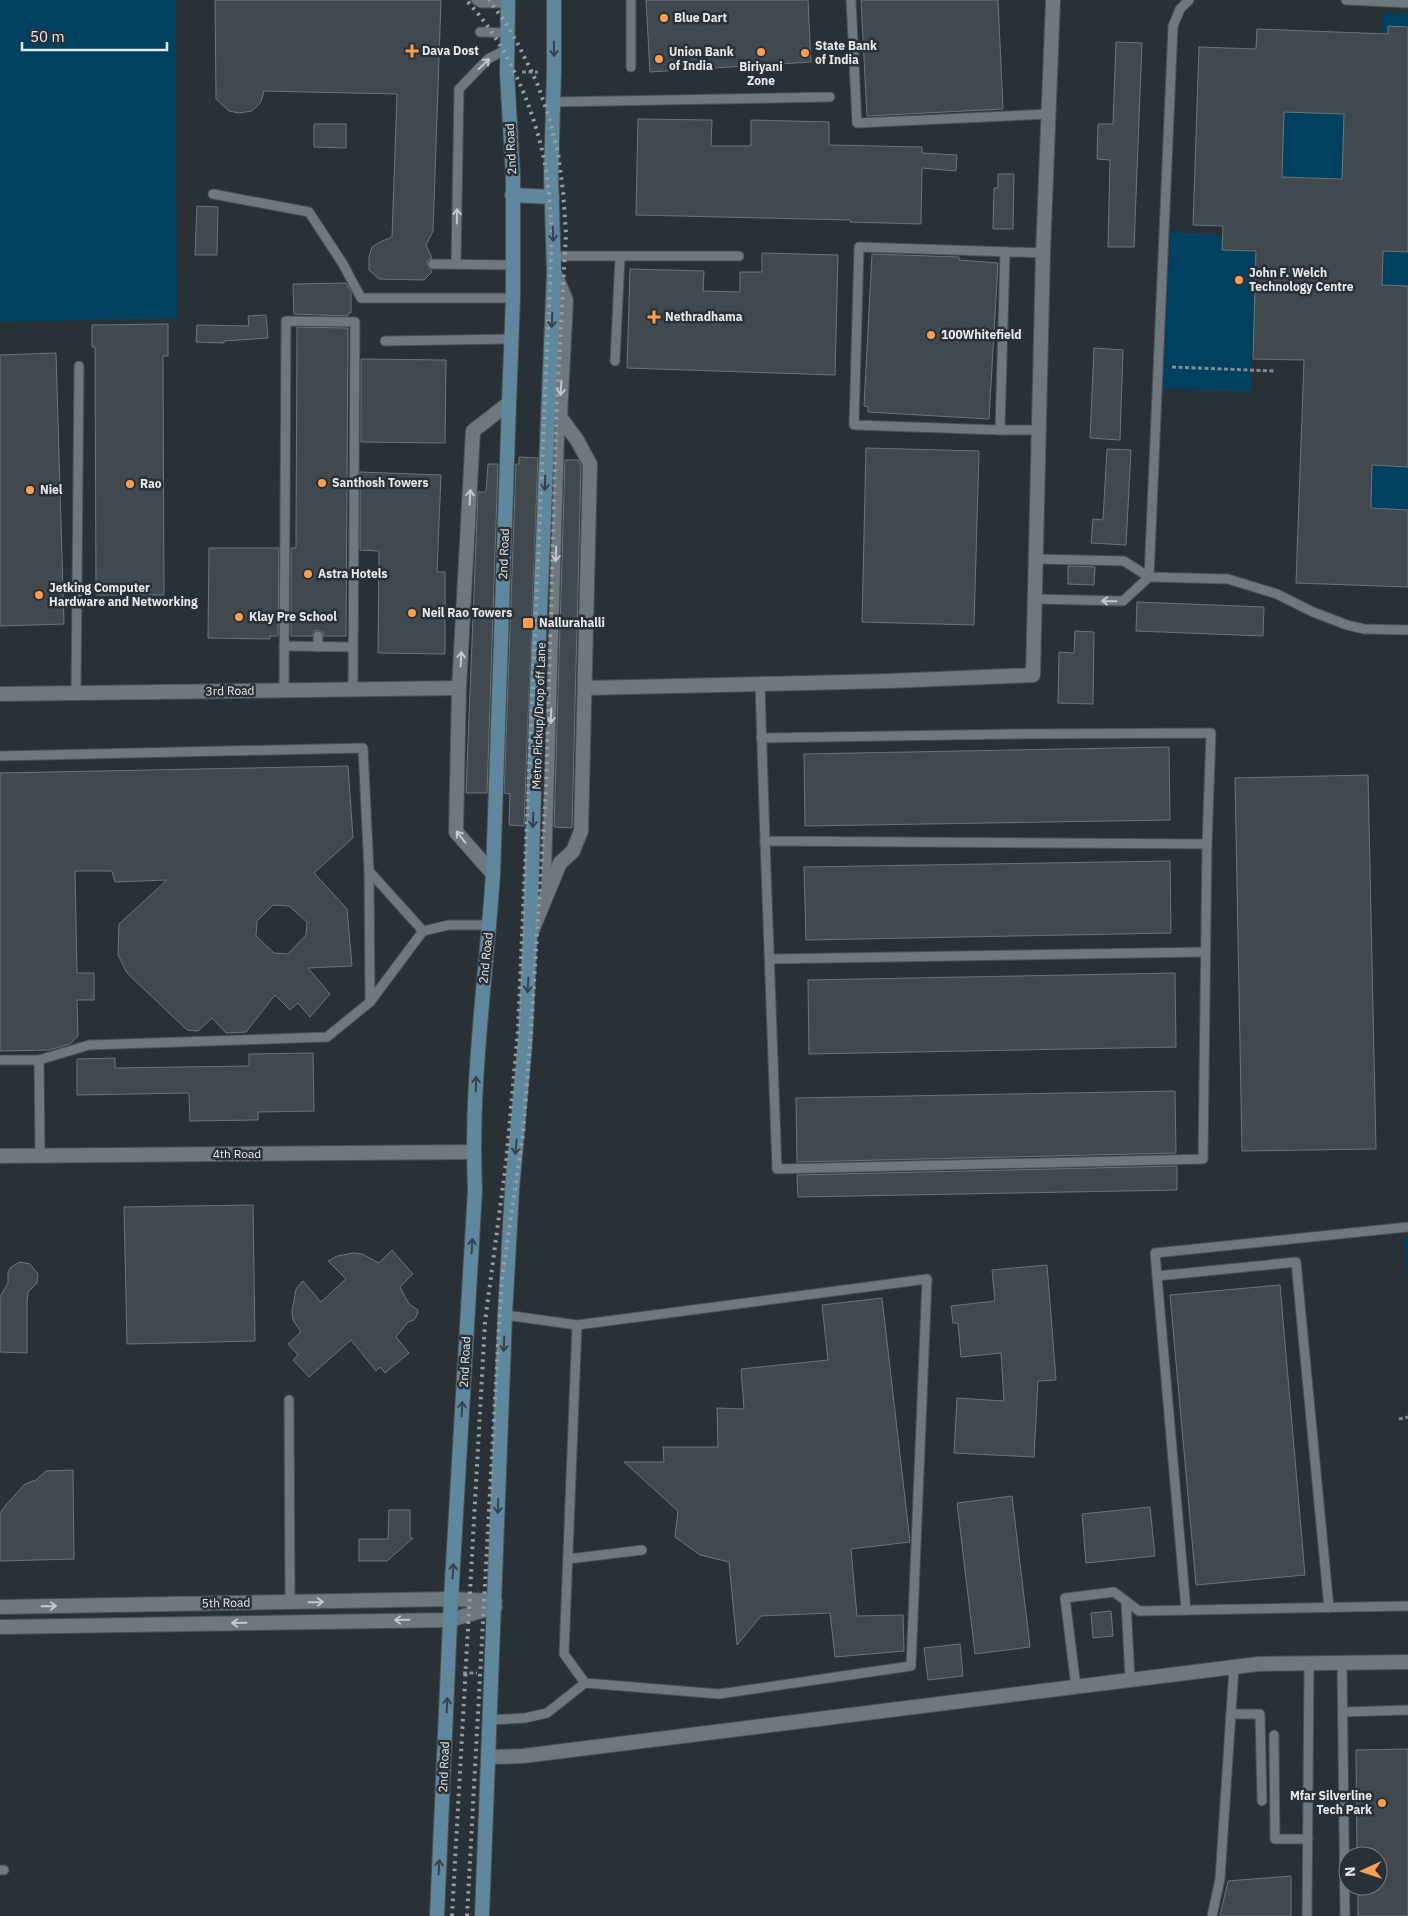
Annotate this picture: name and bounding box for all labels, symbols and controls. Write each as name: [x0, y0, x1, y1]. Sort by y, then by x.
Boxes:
place label: Blue Dart: [674, 10, 727, 25]
marker: Blue Dart: [658, 12, 670, 24]
scale bar: [22, 20, 168, 52]
text: 50 m: [30, 27, 65, 46]
place label: State Bank of India: [815, 38, 877, 67]
one-way arrow: [549, 40, 559, 56]
place label: Dava Dost: [422, 43, 479, 58]
place label: Union Bank of India: [669, 44, 734, 73]
marker: Dava Dost: [406, 45, 418, 57]
marker: Biriyani Zone: [755, 46, 767, 58]
marker: State Bank of India: [799, 47, 811, 59]
marker: Union Bank of India: [653, 53, 665, 65]
one-way arrow: [477, 58, 490, 70]
place label: Biriyani Zone: [739, 59, 783, 88]
street label: 2nd Road: [502, 123, 519, 175]
one-way arrow: [452, 208, 462, 224]
one-way arrow: [549, 226, 558, 242]
place label: John F. Welch Technology Centre: [1249, 265, 1354, 294]
marker: John F. Welch Technology Centre: [1233, 274, 1245, 286]
place label: Nethradhama: [665, 309, 743, 324]
marker: Nethradhama: [647, 310, 661, 324]
one-way arrow: [547, 312, 556, 328]
place label: 100Whitefield: [941, 327, 1022, 342]
marker: 100Whitefield: [925, 329, 937, 341]
one-way arrow: [557, 379, 566, 395]
one-way arrow: [540, 474, 550, 490]
place label: Santhosh Towers: [332, 475, 429, 490]
place label: Rao: [140, 476, 162, 491]
marker: Santhosh Towers: [316, 477, 328, 489]
marker: Rao: [124, 478, 136, 490]
place label: Niel: [40, 482, 63, 497]
marker: Niel: [24, 484, 36, 496]
one-way arrow: [465, 489, 474, 505]
street label: 2nd Road: [495, 528, 512, 580]
one-way arrow: [551, 545, 561, 561]
place label: Astra Hotels: [318, 566, 387, 581]
marker: Astra Hotels: [302, 568, 314, 580]
place label: Jetking Computer Hardware and Networking: [49, 580, 198, 609]
marker: Jetking Computer Hardware and Networking: [33, 589, 45, 601]
one-way arrow: [1102, 596, 1118, 606]
place label: Neil Rao Towers: [422, 605, 512, 620]
marker: Neil Rao Towers: [406, 607, 418, 619]
place label: Klay Pre School: [249, 609, 337, 624]
marker: Klay Pre School: [233, 611, 245, 623]
place label: Nallurahalli: [539, 615, 605, 630]
marker: Nallurahalli: [521, 616, 535, 630]
street label: Metro Pickup/Drop off Lane: [528, 642, 549, 790]
one-way arrow: [456, 651, 466, 668]
street label: 3rd Road: [205, 683, 255, 698]
one-way arrow: [546, 708, 556, 724]
one-way arrow: [529, 812, 538, 828]
one-way arrow: [456, 831, 467, 844]
street label: 2nd Road: [475, 932, 496, 984]
one-way arrow: [523, 976, 532, 992]
one-way arrow: [471, 1076, 480, 1092]
one-way arrow: [511, 1139, 521, 1155]
street label: 4th Road: [213, 1146, 261, 1161]
one-way arrow: [467, 1239, 476, 1255]
street label: 2nd Road: [456, 1336, 473, 1388]
one-way arrow: [499, 1336, 509, 1352]
one-way arrow: [458, 1401, 467, 1417]
one-way arrow: [494, 1498, 503, 1514]
one-way arrow: [448, 1563, 457, 1579]
street label: 5th Road: [202, 1595, 250, 1610]
one-way arrow: [308, 1597, 324, 1606]
one-way arrow: [40, 1601, 56, 1611]
one-way arrow: [394, 1615, 410, 1625]
one-way arrow: [231, 1618, 248, 1628]
one-way arrow: [442, 1697, 451, 1713]
street label: 2nd Road: [435, 1741, 452, 1793]
place label: Mfar Silverline Tech Park: [1290, 1788, 1372, 1817]
marker: Mfar Silverline Tech Park: [1376, 1797, 1388, 1809]
north arrow: [1338, 1846, 1388, 1896]
one-way arrow: [435, 1860, 444, 1876]
text: N: [1341, 1866, 1359, 1877]

